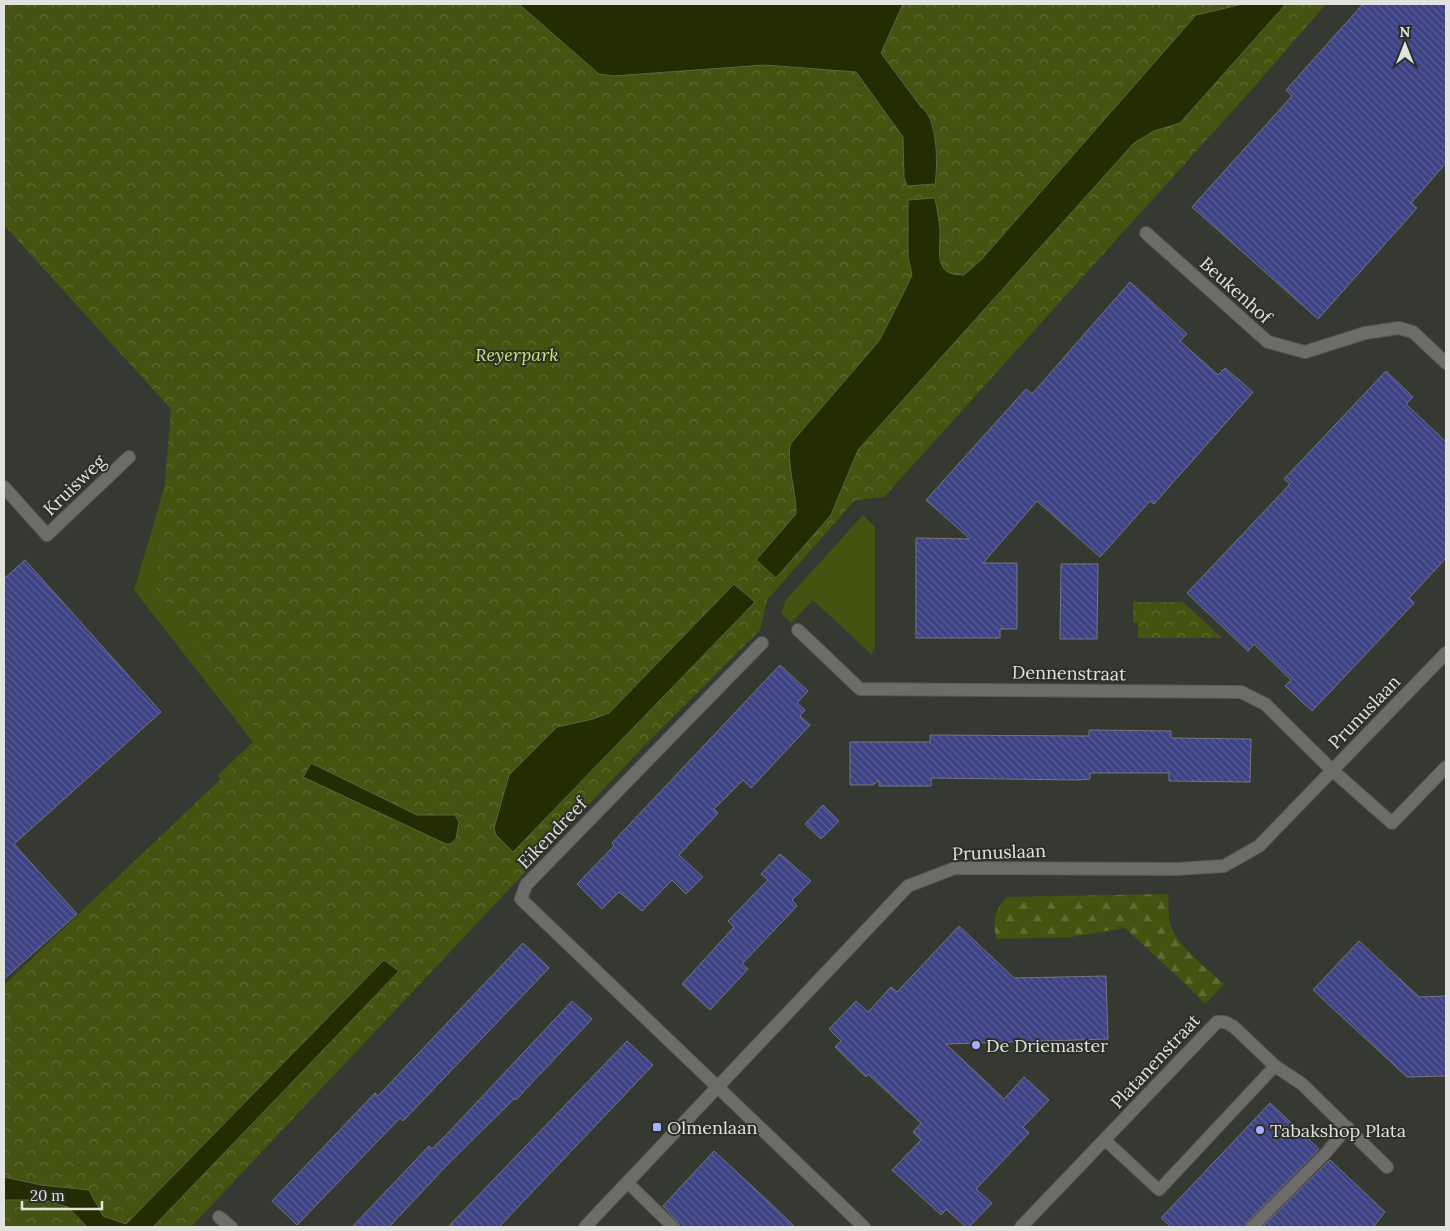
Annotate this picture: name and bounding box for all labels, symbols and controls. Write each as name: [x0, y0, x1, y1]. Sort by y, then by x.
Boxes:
north arrow: [1380, 20, 1430, 70]
text: N: [1400, 23, 1411, 41]
street label: Beukenhof: [1195, 252, 1278, 330]
park label: Reyerpark: [475, 343, 559, 366]
street label: Kruisweg: [38, 449, 111, 520]
street label: Dennenstraat: [1012, 661, 1126, 685]
street label: Prunuslaan: [1323, 670, 1405, 754]
street label: Eikendreef: [512, 791, 593, 874]
street label: Prunuslaan: [952, 839, 1046, 865]
street label: Platanenstraat: [1105, 1009, 1205, 1113]
place label: De Driemaster: [986, 1034, 1108, 1057]
marker: De Driemaster: [970, 1039, 982, 1051]
place label: Olmenlaan: [667, 1116, 757, 1139]
place label: Tabakshop Plata: [1270, 1119, 1406, 1142]
marker: Olmenlaan: [651, 1121, 663, 1133]
marker: Tabakshop Plata: [1254, 1124, 1266, 1136]
scale bar: [22, 1178, 102, 1210]
text: 20 m: [30, 1186, 65, 1205]

